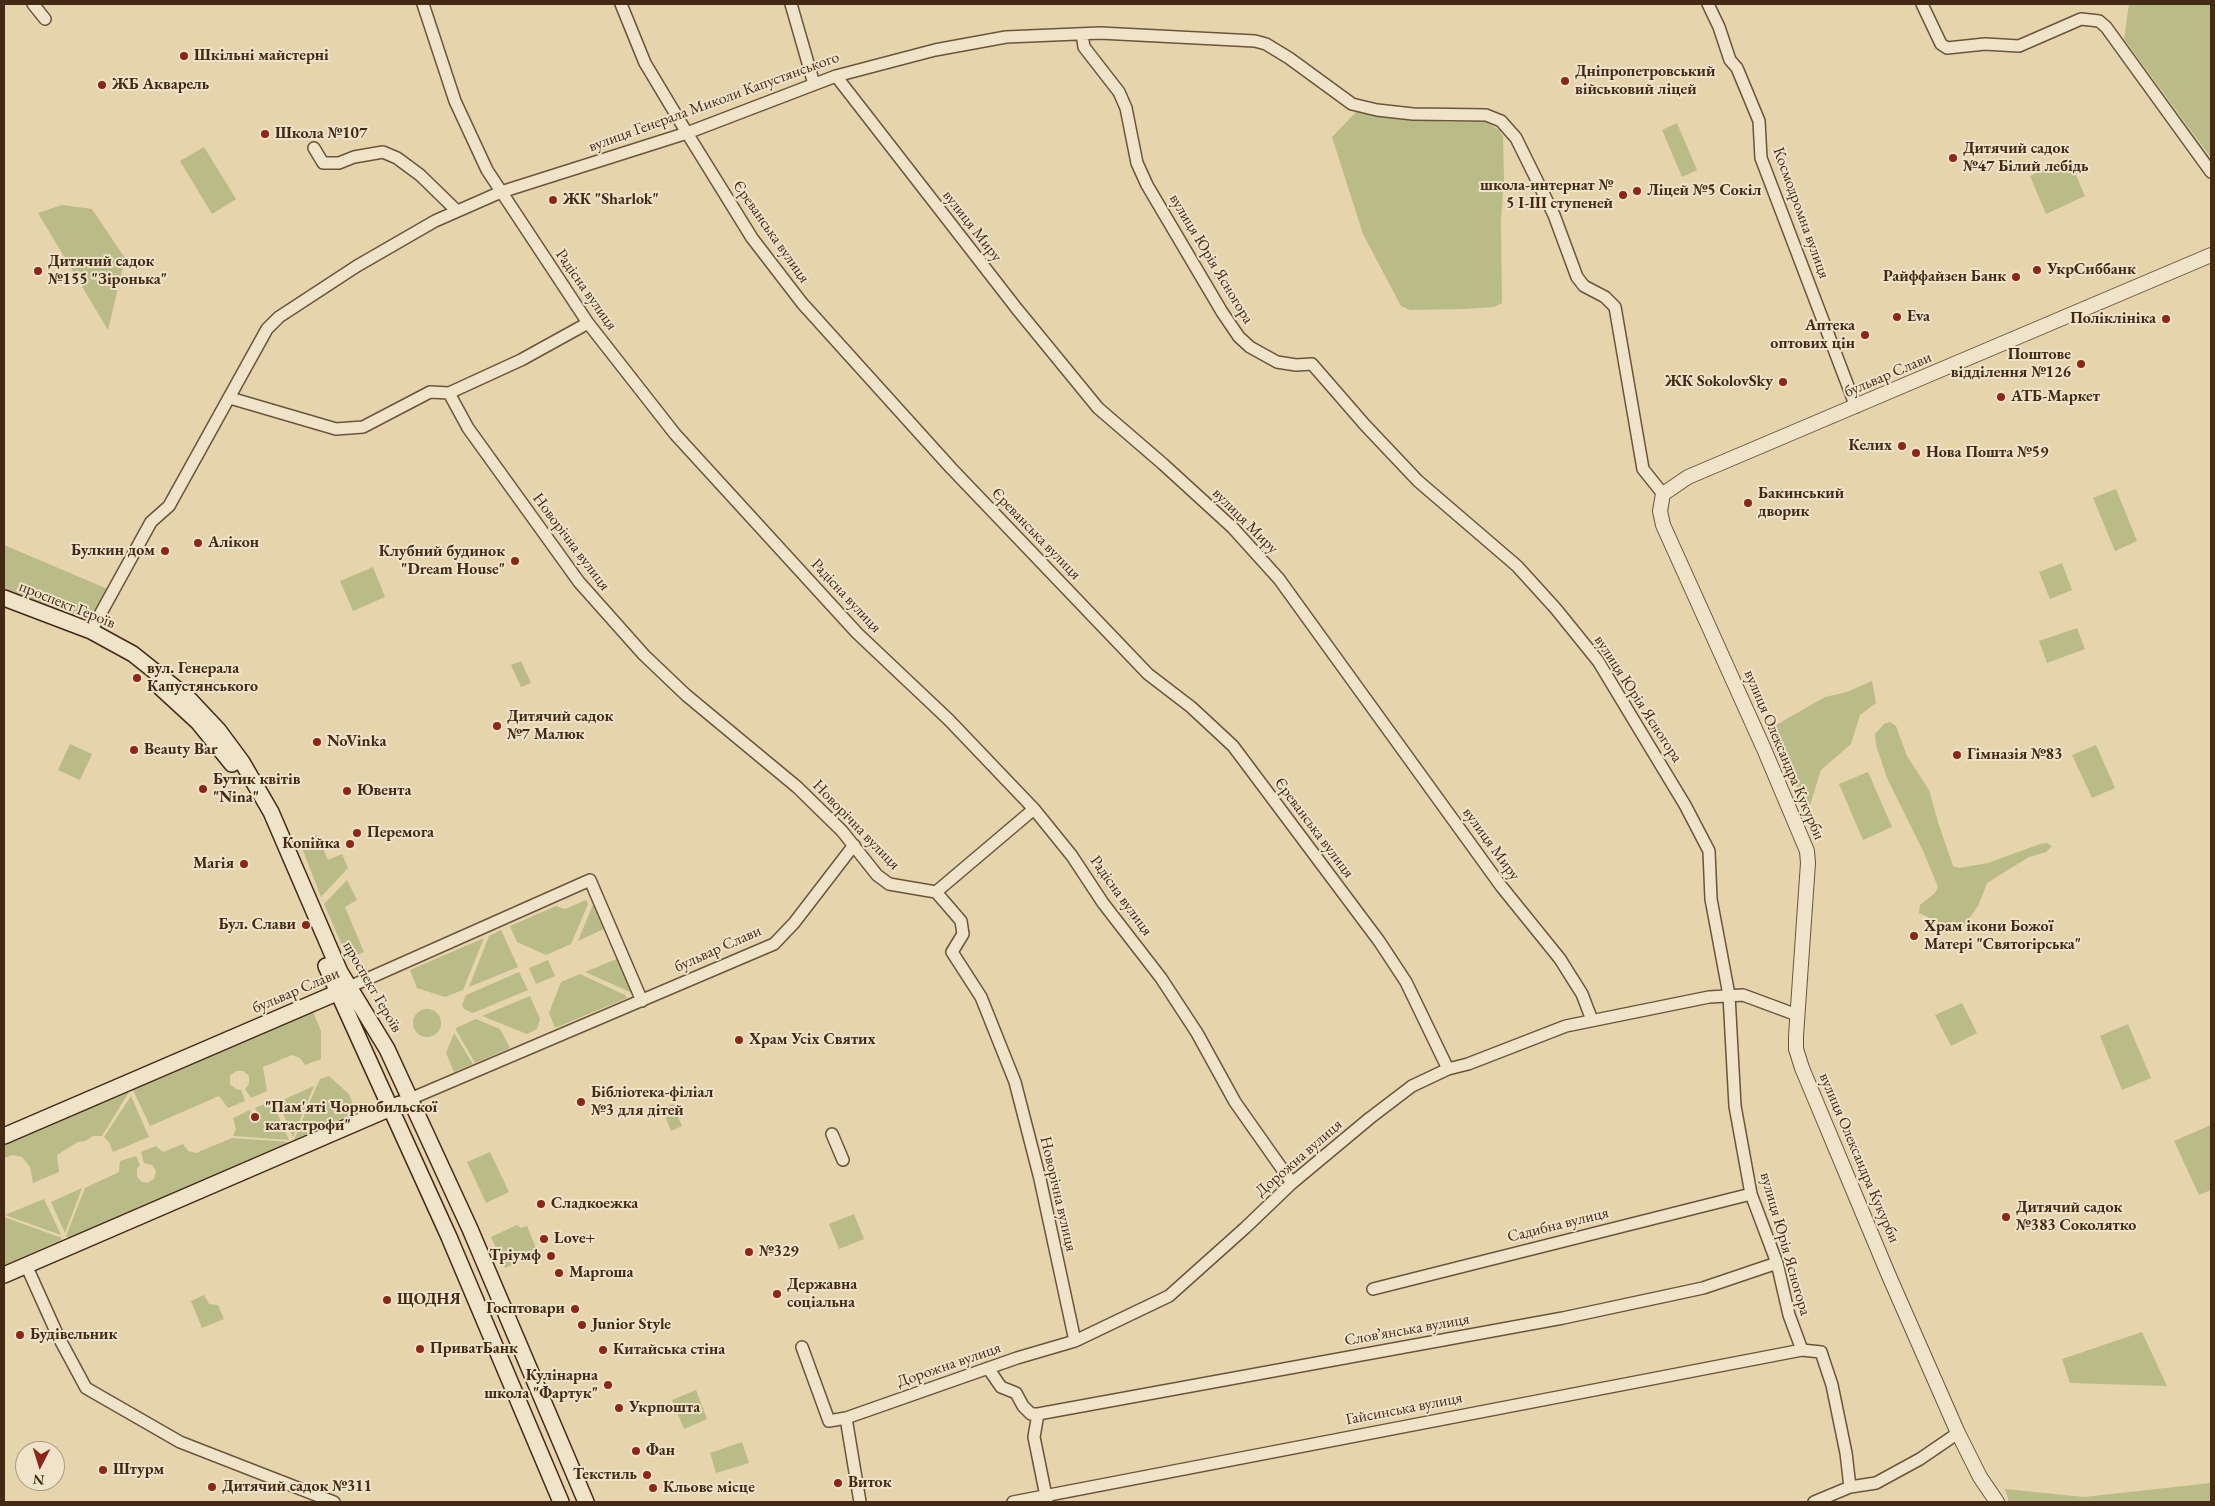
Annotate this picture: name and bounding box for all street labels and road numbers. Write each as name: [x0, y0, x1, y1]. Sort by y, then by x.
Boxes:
street label: вулиця Генерала Миколи Капустянського: [586, 48, 842, 156]
street label: Космодромна вулиця: [1768, 145, 1834, 281]
street label: Єреванська вулиця: [729, 177, 813, 287]
street label: вулиця Миру: [938, 186, 1006, 266]
street label: вулиця Юрія Ясногора: [1165, 191, 1257, 327]
street label: Радісна вулиця: [551, 246, 621, 334]
street label: бульвар Слави: [1841, 348, 1935, 402]
street label: Єреванська вулиця: [987, 484, 1085, 584]
street label: вулиця Миру: [1208, 484, 1282, 558]
street label: Новорічна вулиця: [528, 489, 614, 595]
street label: Радісна вулиця: [807, 555, 885, 637]
street label: проспект Героїв: [16, 577, 118, 633]
street label: вулиця Юрія Ясногора: [1590, 632, 1686, 766]
street label: вулиця Олександра Кукурби: [1739, 667, 1829, 843]
street label: Єреванська вулиця: [1270, 774, 1358, 882]
street label: Новорічна вулиця: [808, 776, 904, 874]
street label: вулиця Миру: [1458, 804, 1524, 884]
street label: Радісна вулиця: [1085, 852, 1157, 940]
street label: бульвар Слави: [672, 921, 764, 977]
street label: проспект Героїв: [338, 938, 406, 1036]
street label: бульвар Слави: [249, 964, 343, 1018]
street label: вулиця Олександра Кукурби: [1814, 1070, 1904, 1246]
street label: Дорожна вулиця: [1252, 1115, 1346, 1201]
street label: Новорічна вулиця: [1035, 1135, 1081, 1253]
street label: вулиця Юрія Ясногора: [1755, 1170, 1815, 1318]
street label: Садибна вулиця: [1505, 1203, 1611, 1247]
street label: Словʼянська вулиця: [1343, 1310, 1471, 1350]
street label: Дорожна вулиця: [894, 1338, 1004, 1392]
street label: Гайсинська вулиця: [1344, 1388, 1464, 1430]

